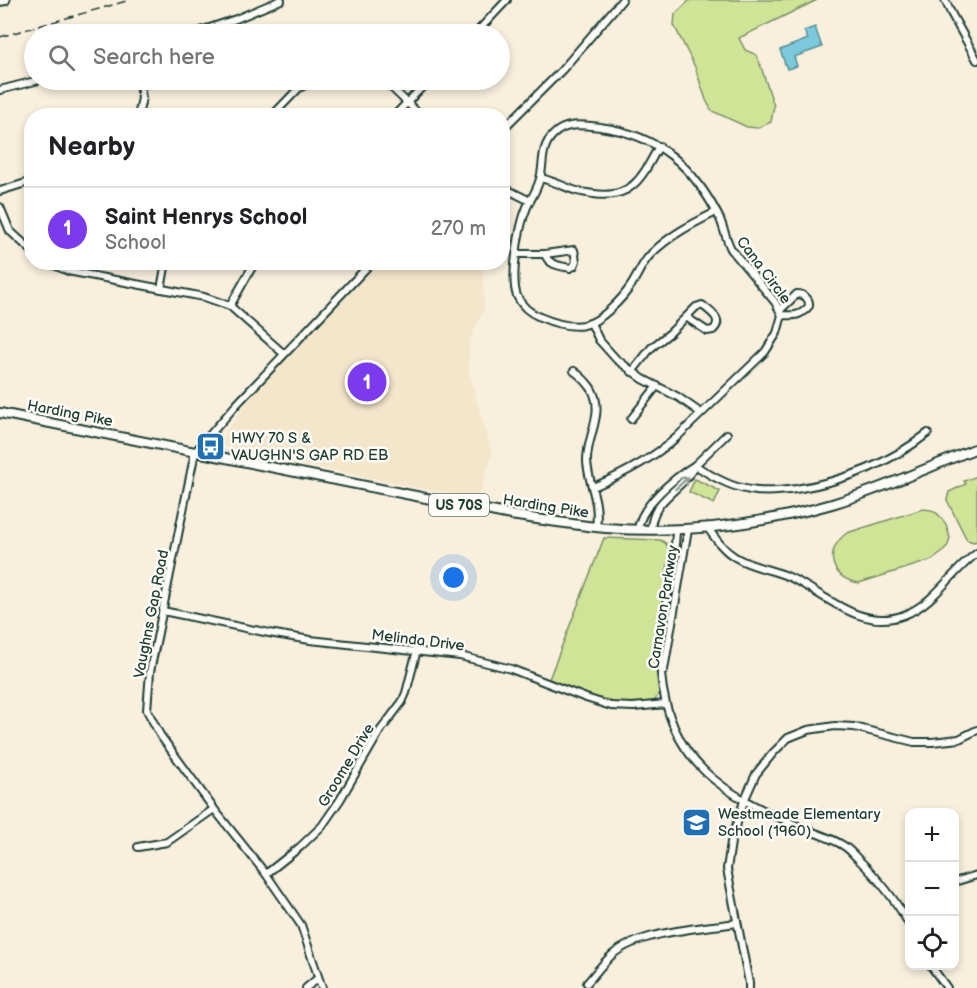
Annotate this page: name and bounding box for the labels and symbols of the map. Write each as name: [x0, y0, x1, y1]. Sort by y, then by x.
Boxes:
street label: Cana Circle: [732, 233, 795, 308]
pin: 1: [348, 360, 386, 404]
street label: Harding Pike: [25, 396, 114, 431]
place label: HWY 70 S & VAUGHN'S GAP RD EB: [231, 429, 388, 465]
bus stop icon: HWY 70 S & VAUGHN'S GAP RD EB: [194, 431, 226, 463]
one-way arrow: [674, 476, 689, 490]
street label: Harding Pike: [502, 490, 590, 523]
road number: US 70S: [429, 494, 489, 516]
street label: Carnavon Parkway: [644, 544, 683, 670]
street label: Vaughns Gap Road: [130, 548, 173, 680]
your location: [439, 563, 468, 592]
street label: Melinda Drive: [370, 625, 466, 656]
street label: Groome Drive: [314, 720, 379, 810]
place label: Westmeade Elementary School (1960): [718, 805, 881, 841]
school or university icon: Westmeade Elementary School (1960): [681, 807, 713, 839]

